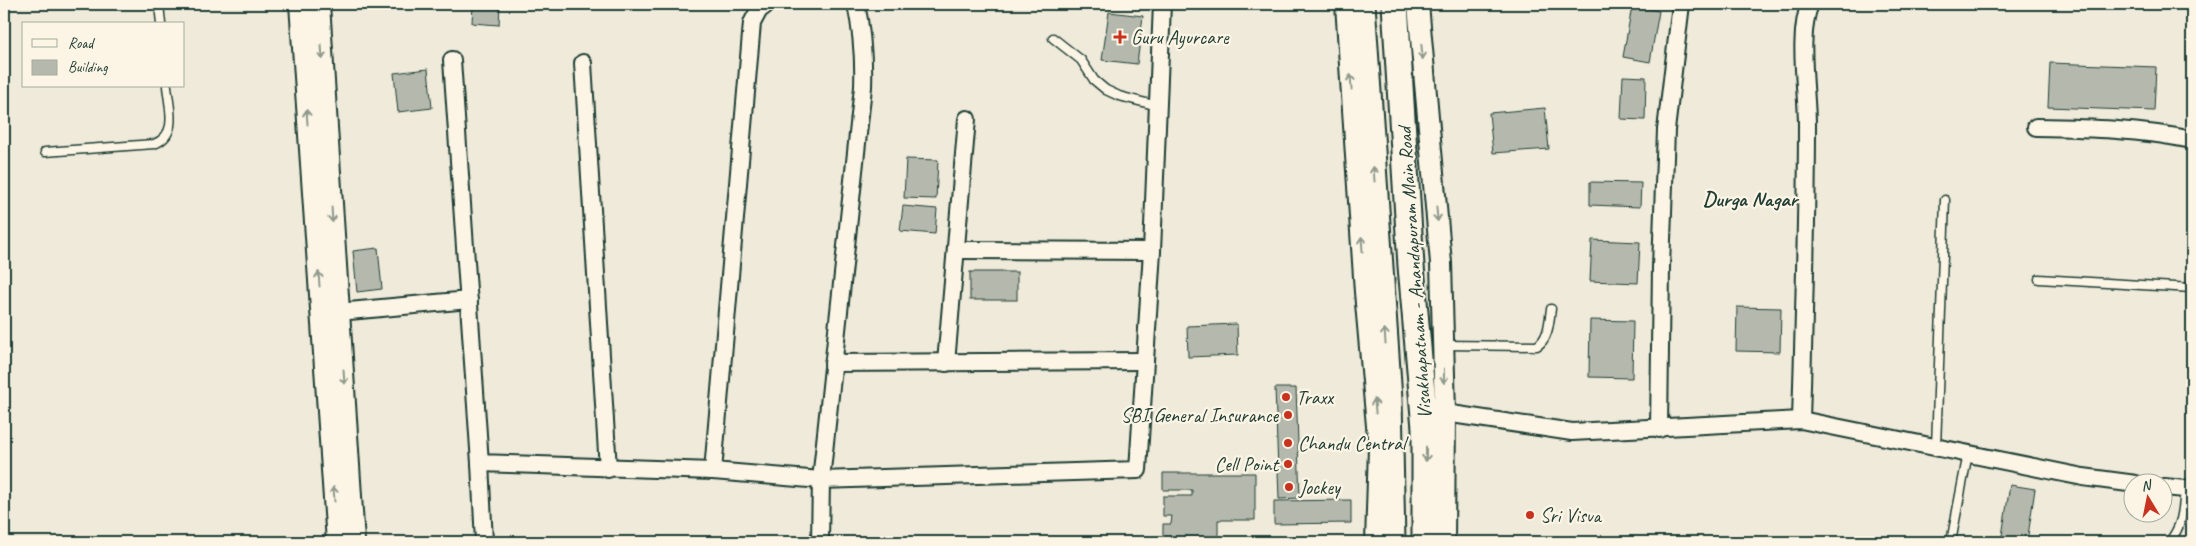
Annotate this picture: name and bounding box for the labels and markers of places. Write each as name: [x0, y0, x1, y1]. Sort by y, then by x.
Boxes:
place label: Guru Ayurcare: [1131, 25, 1230, 50]
marker: Guru Ayurcare: [1113, 30, 1127, 44]
place label: Traxx: [1296, 385, 1335, 410]
marker: Traxx: [1280, 391, 1292, 403]
place label: SBI General Insurance: [1121, 403, 1279, 428]
marker: SBI General Insurance: [1282, 409, 1294, 421]
place label: Chandu Central: [1298, 431, 1409, 456]
marker: Chandu Central: [1282, 437, 1294, 449]
place label: Cell Point: [1215, 452, 1280, 477]
marker: Cell Point: [1282, 458, 1294, 470]
place label: Jockey: [1298, 475, 1342, 500]
marker: Jockey: [1283, 481, 1295, 493]
place label: Sri Visva: [1540, 503, 1602, 528]
marker: Sri Visva: [1524, 509, 1536, 521]

